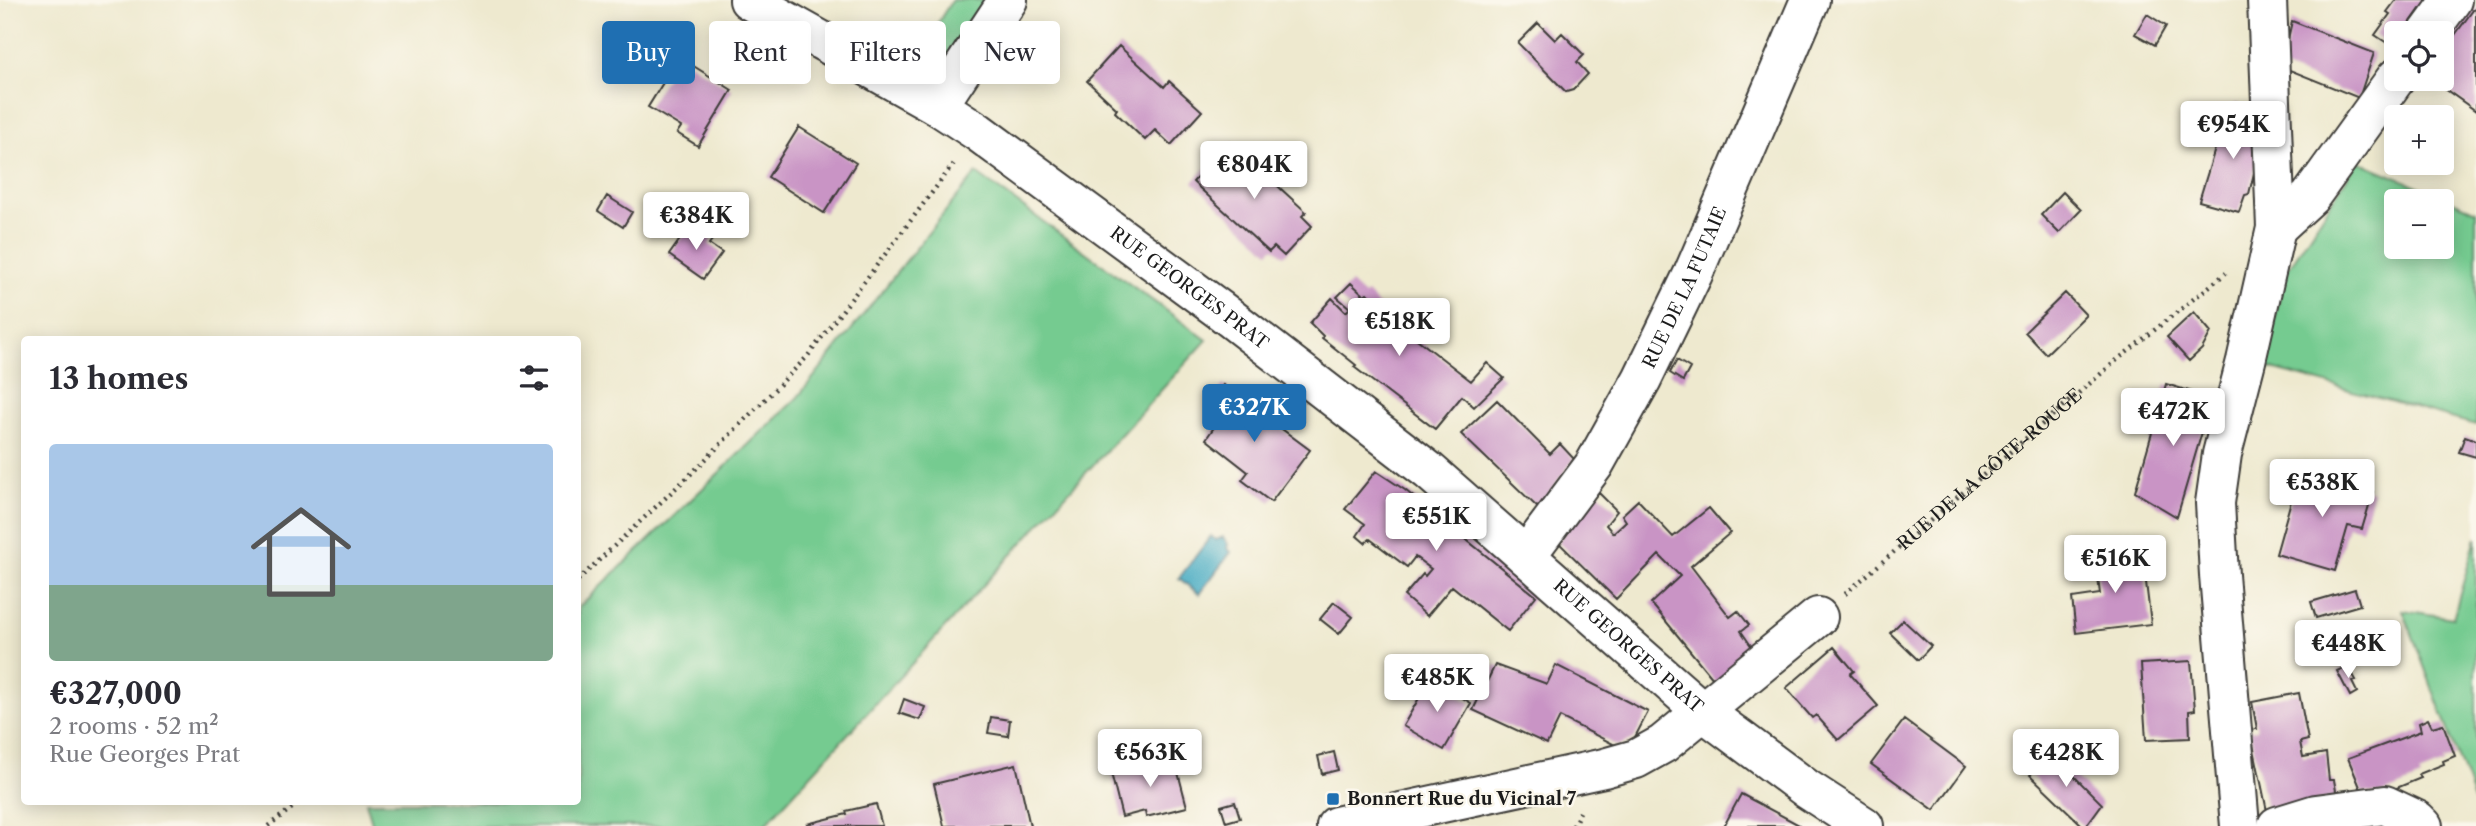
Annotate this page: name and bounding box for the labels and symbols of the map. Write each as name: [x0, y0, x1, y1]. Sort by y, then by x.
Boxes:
pin: €954K: [2184, 102, 2282, 161]
pin: €804K: [1205, 142, 1303, 201]
pin: €384K: [647, 192, 745, 252]
street label: RUE DE LA FUTAIE: [1638, 204, 1731, 372]
street label: RUE GEORGES PRAT: [1106, 222, 1273, 354]
pin: €518K: [1350, 298, 1448, 358]
pin: €327K: [1205, 384, 1303, 444]
street label: RUE DE LA CÔTE-ROUGE: [1893, 384, 2087, 555]
pin: €472K: [2124, 388, 2222, 448]
pin: €538K: [2273, 460, 2371, 519]
pin: €551K: [1387, 494, 1485, 553]
pin: €516K: [2066, 536, 2164, 595]
street label: RUE GEORGES PRAT: [1549, 575, 1708, 718]
pin: €448K: [2299, 620, 2397, 680]
pin: €485K: [1388, 654, 1486, 714]
pin: €563K: [1101, 730, 1199, 789]
pin: €428K: [2017, 730, 2115, 789]
place label: Bonnert Rue du Vicinal 7: [1347, 788, 1577, 810]
marker: Bonnert Rue du Vicinal 7: [1325, 791, 1341, 807]

